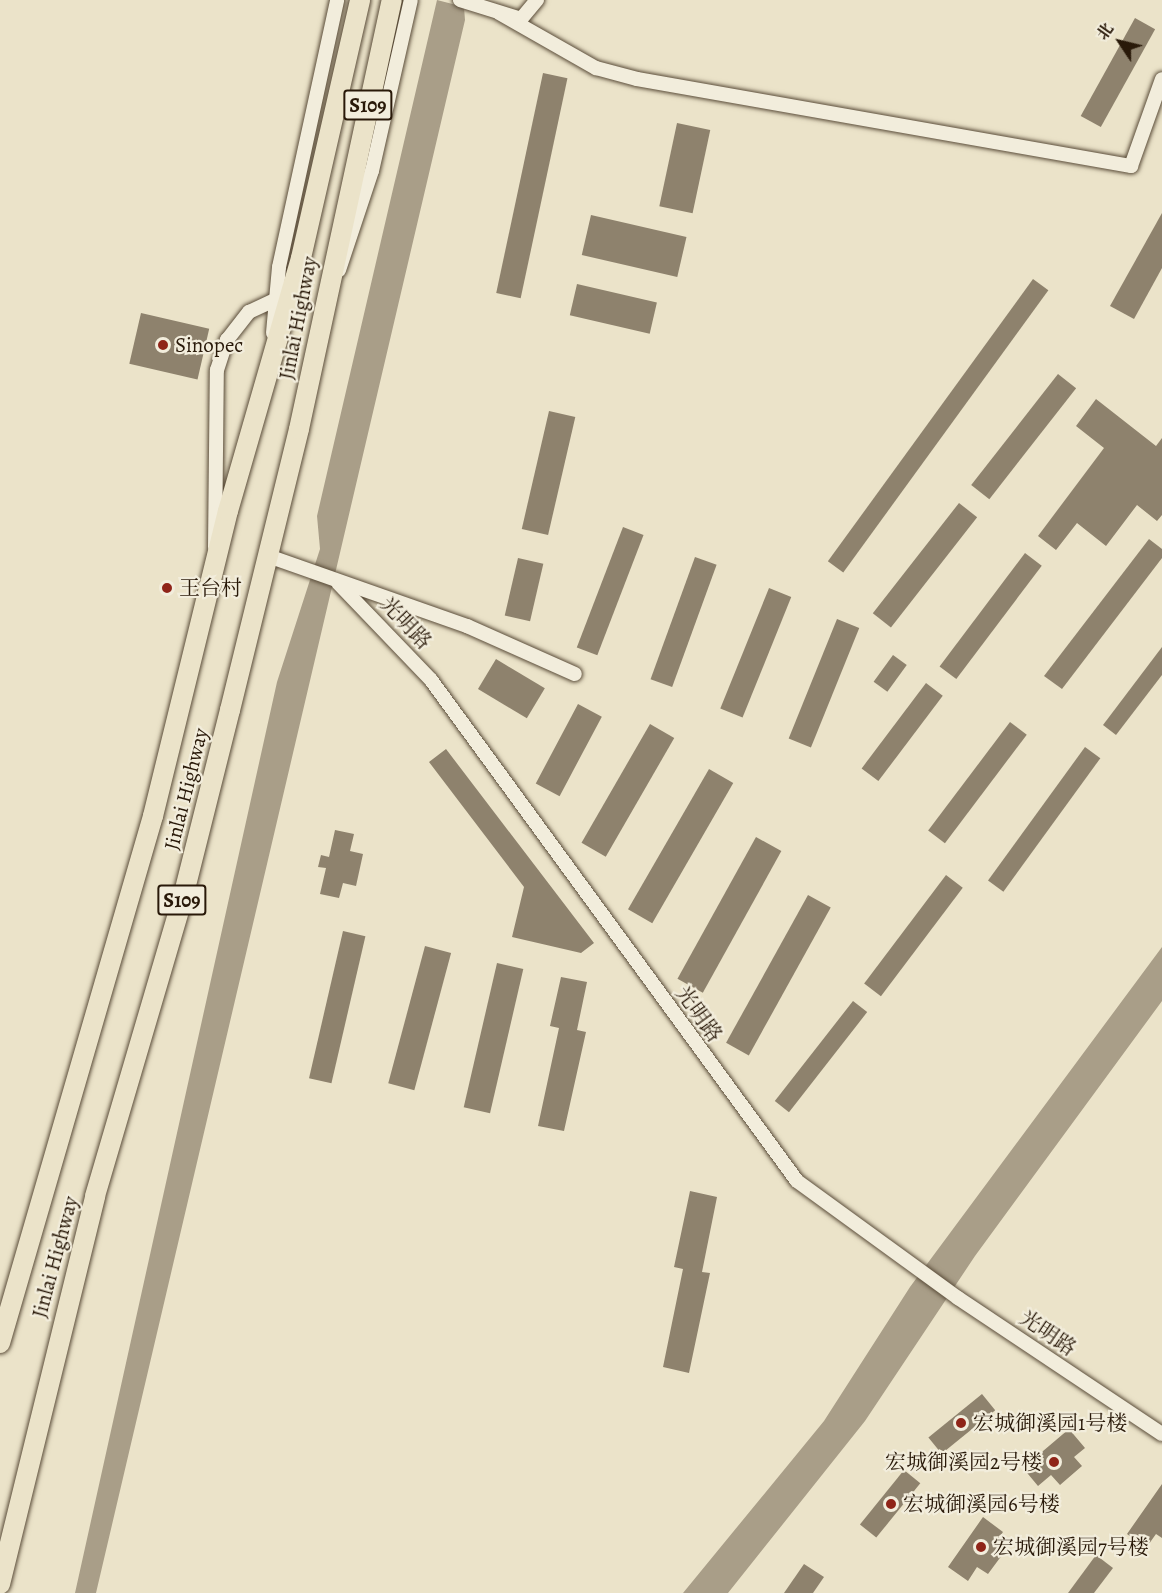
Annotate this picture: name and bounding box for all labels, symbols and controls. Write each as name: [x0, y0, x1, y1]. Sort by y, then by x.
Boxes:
north arrow: [1090, 12, 1150, 72]
text: 北: [1092, 19, 1119, 45]
road number: S109: [342, 88, 394, 122]
street label: Jinlai Highway: [274, 254, 322, 382]
place label: Sinopec: [175, 332, 243, 358]
marker: Sinopec: [156, 338, 170, 352]
place label: 王台村: [179, 575, 242, 601]
marker: 王台村: [160, 581, 174, 595]
street label: 光明路: [375, 592, 437, 654]
street label: Jinlai Highway: [159, 725, 213, 853]
road number: S109: [156, 883, 207, 917]
street label: 光明路: [670, 981, 728, 1047]
street label: Jinlai Highway: [27, 1193, 83, 1321]
street label: 光明路: [1015, 1305, 1081, 1361]
place label: 宏城御溪园1号楼: [973, 1410, 1127, 1436]
marker: 宏城御溪园1号楼: [954, 1416, 968, 1430]
place label: 宏城御溪园2号楼: [885, 1449, 1042, 1475]
marker: 宏城御溪园2号楼: [1047, 1455, 1061, 1469]
place label: 宏城御溪园6号楼: [903, 1491, 1060, 1517]
marker: 宏城御溪园6号楼: [884, 1497, 898, 1511]
place label: 宏城御溪园7号楼: [993, 1534, 1149, 1560]
marker: 宏城御溪园7号楼: [974, 1540, 988, 1554]

